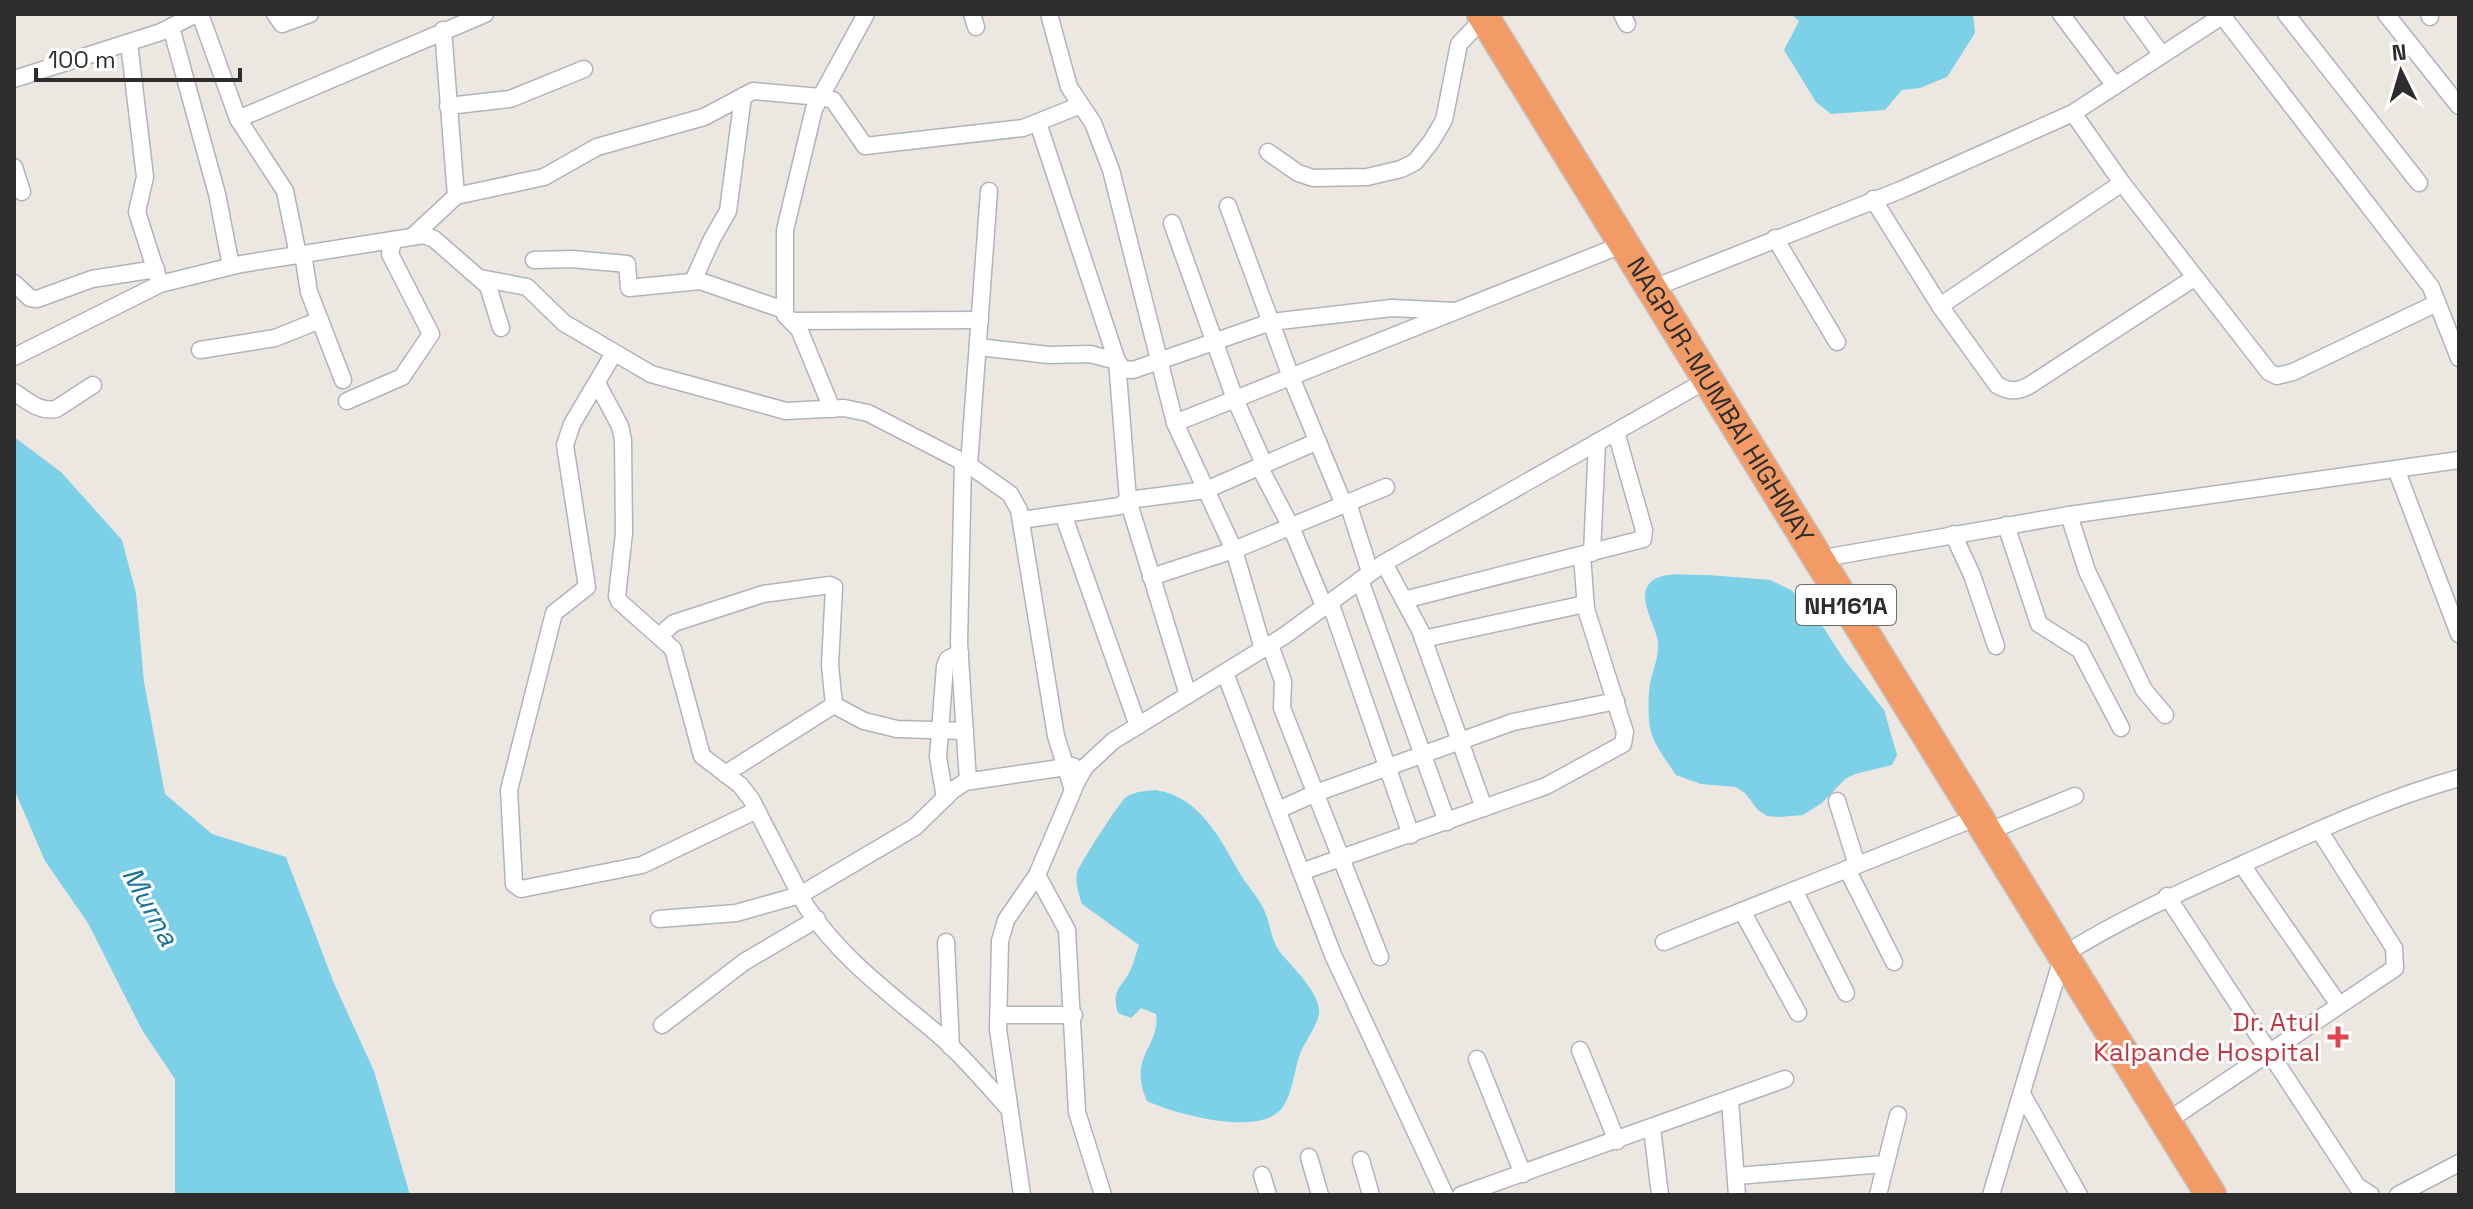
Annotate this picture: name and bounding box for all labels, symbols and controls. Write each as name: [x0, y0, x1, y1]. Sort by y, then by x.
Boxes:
scale bar: [36, 32, 240, 82]
north arrow: [2361, 32, 2441, 112]
text: N: [2391, 37, 2408, 67]
text: 100 m: [48, 44, 116, 75]
street label: NAGPUR-MUMBAI HIGHWAY: [1619, 251, 1822, 550]
road number: NH161A: [1796, 585, 1896, 625]
water label: Murna: [115, 860, 188, 953]
place label: Dr. Atul Kalpande Hospital: [2093, 1005, 2320, 1069]
marker: Dr. Atul Kalpande Hospital: [2327, 1026, 2349, 1048]

